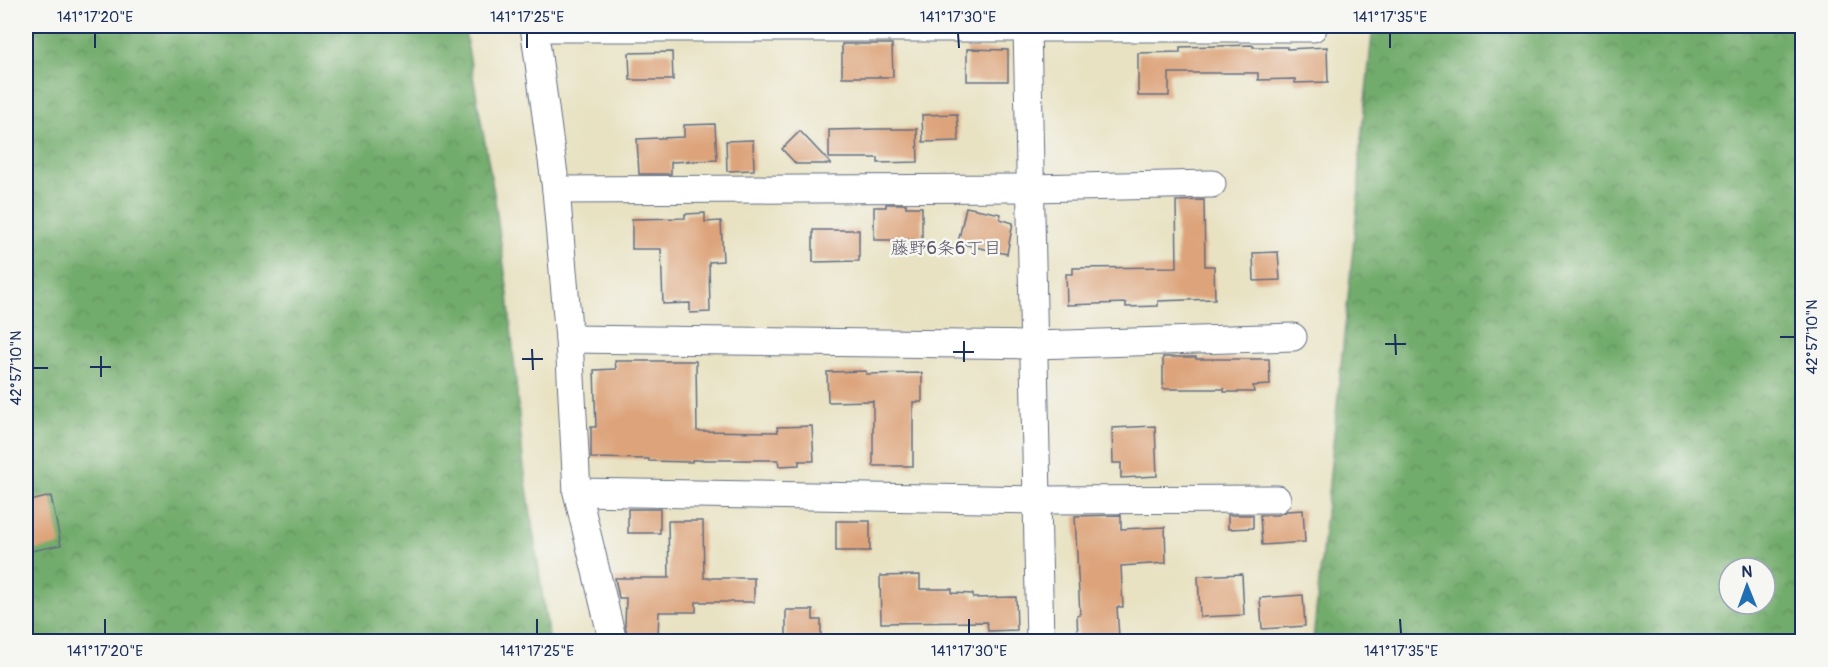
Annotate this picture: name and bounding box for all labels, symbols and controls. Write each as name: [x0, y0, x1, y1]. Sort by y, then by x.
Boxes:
text: 141°17'20"E: [57, 8, 133, 27]
text: 141°17'25"E: [490, 8, 564, 27]
text: 141°17'30"E: [920, 8, 996, 27]
text: 141°17'35"E: [1353, 8, 1427, 27]
district label: 藤野6条6丁目: [891, 237, 1001, 260]
text: 42°57'10"N: [1803, 299, 1822, 375]
text: 42°57'10"N: [7, 330, 26, 406]
north arrow: [1717, 556, 1777, 616]
text: N: [1741, 562, 1753, 582]
text: 141°17'20"E: [67, 642, 143, 661]
text: 141°17'25"E: [500, 642, 574, 661]
text: 141°17'30"E: [931, 642, 1007, 661]
text: 141°17'35"E: [1364, 642, 1438, 661]

